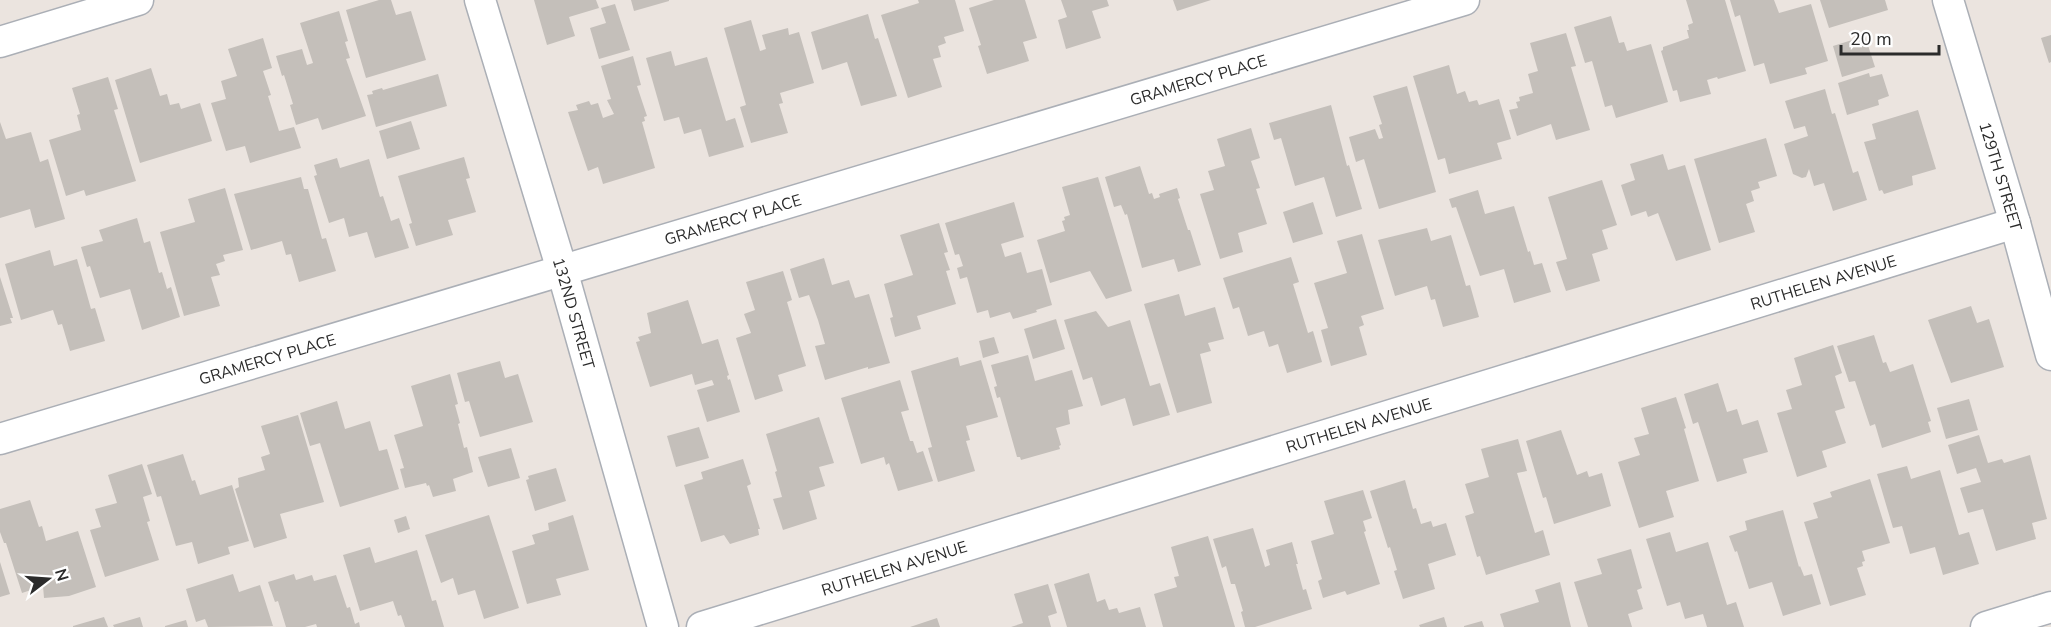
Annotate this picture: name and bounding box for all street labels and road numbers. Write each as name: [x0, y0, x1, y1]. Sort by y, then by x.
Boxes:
street label: GRAMERCY PLACE: [1128, 50, 1270, 112]
street label: 129TH STREET: [1973, 119, 2027, 234]
street label: GRAMERCY PLACE: [662, 189, 804, 251]
street label: RUTHELEN AVENUE: [1748, 250, 1899, 316]
street label: 132ND STREET: [547, 255, 600, 372]
street label: GRAMERCY PLACE: [196, 329, 339, 391]
street label: RUTHELEN AVENUE: [1283, 393, 1435, 459]
street label: RUTHELEN AVENUE: [819, 536, 970, 602]

